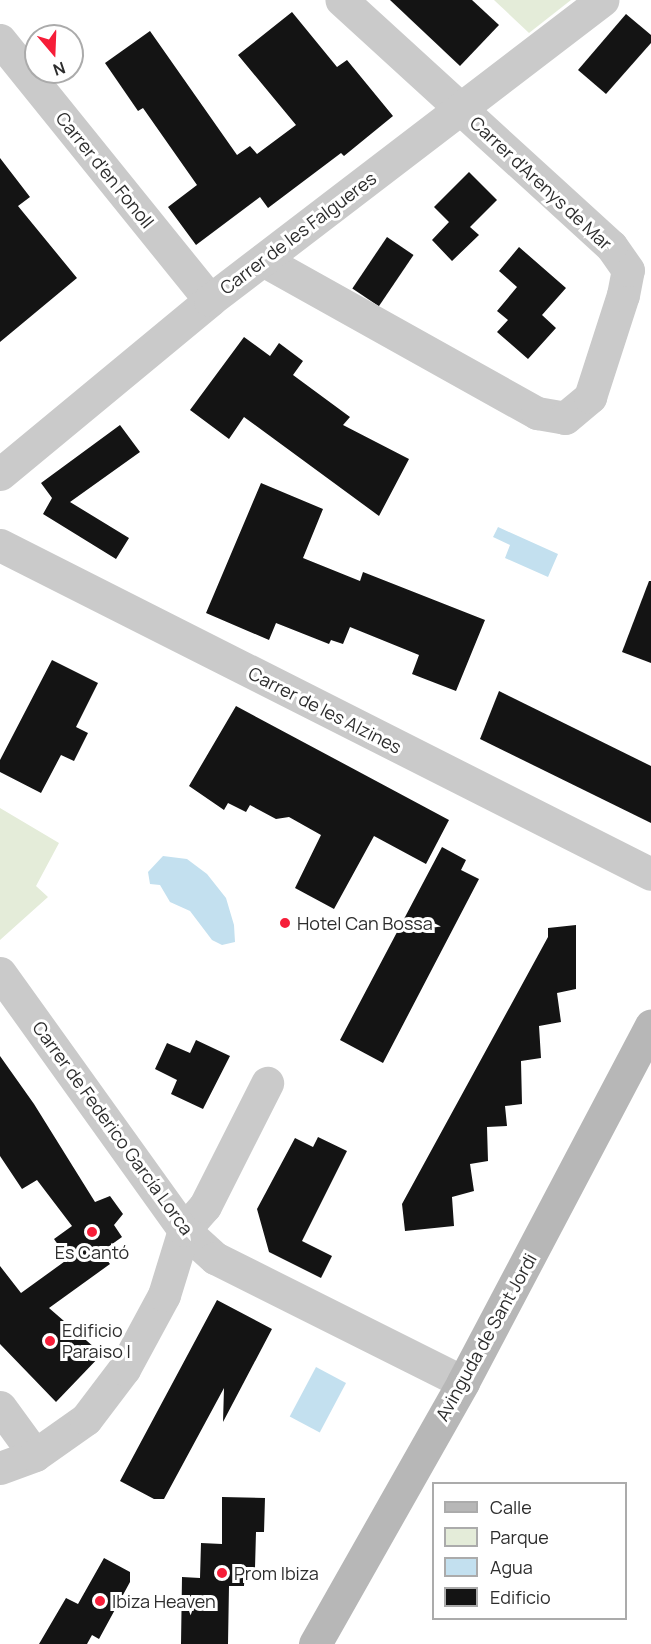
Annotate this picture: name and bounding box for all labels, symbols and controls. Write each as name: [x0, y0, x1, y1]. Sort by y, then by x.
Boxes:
north arrow: [24, 24, 84, 84]
text: N: [50, 57, 68, 81]
street label: Carrer d'en Fonoll: [52, 108, 158, 232]
street label: Carrer d'Arenys de Mar: [466, 112, 616, 254]
street label: Carrer de les Falgueres: [216, 167, 380, 299]
street label: Carrer de les Alzines: [245, 662, 405, 758]
place label: Hotel Can Bossa: [297, 912, 433, 934]
marker: Hotel Can Bossa: [278, 916, 292, 930]
street label: Carrer de Federico García Lorca: [28, 1017, 198, 1239]
marker: Es Cantó: [85, 1225, 99, 1239]
place label: Es Cantó: [55, 1241, 129, 1263]
street label: Avinguda de Sant Jordi: [431, 1250, 541, 1424]
place label: Edificio Paraiso I: [62, 1320, 131, 1362]
marker: Edificio Paraiso I: [43, 1334, 57, 1348]
legend: [432, 1482, 627, 1620]
text: Calle: [490, 1495, 532, 1519]
text: Parque: [490, 1525, 549, 1549]
text: Agua: [490, 1555, 533, 1579]
place label: Prom Ibiza: [234, 1562, 319, 1584]
marker: Prom Ibiza: [215, 1566, 229, 1580]
text: Edificio: [490, 1585, 551, 1609]
place label: Ibiza Heaven: [112, 1590, 216, 1612]
marker: Ibiza Heaven: [93, 1594, 107, 1608]

